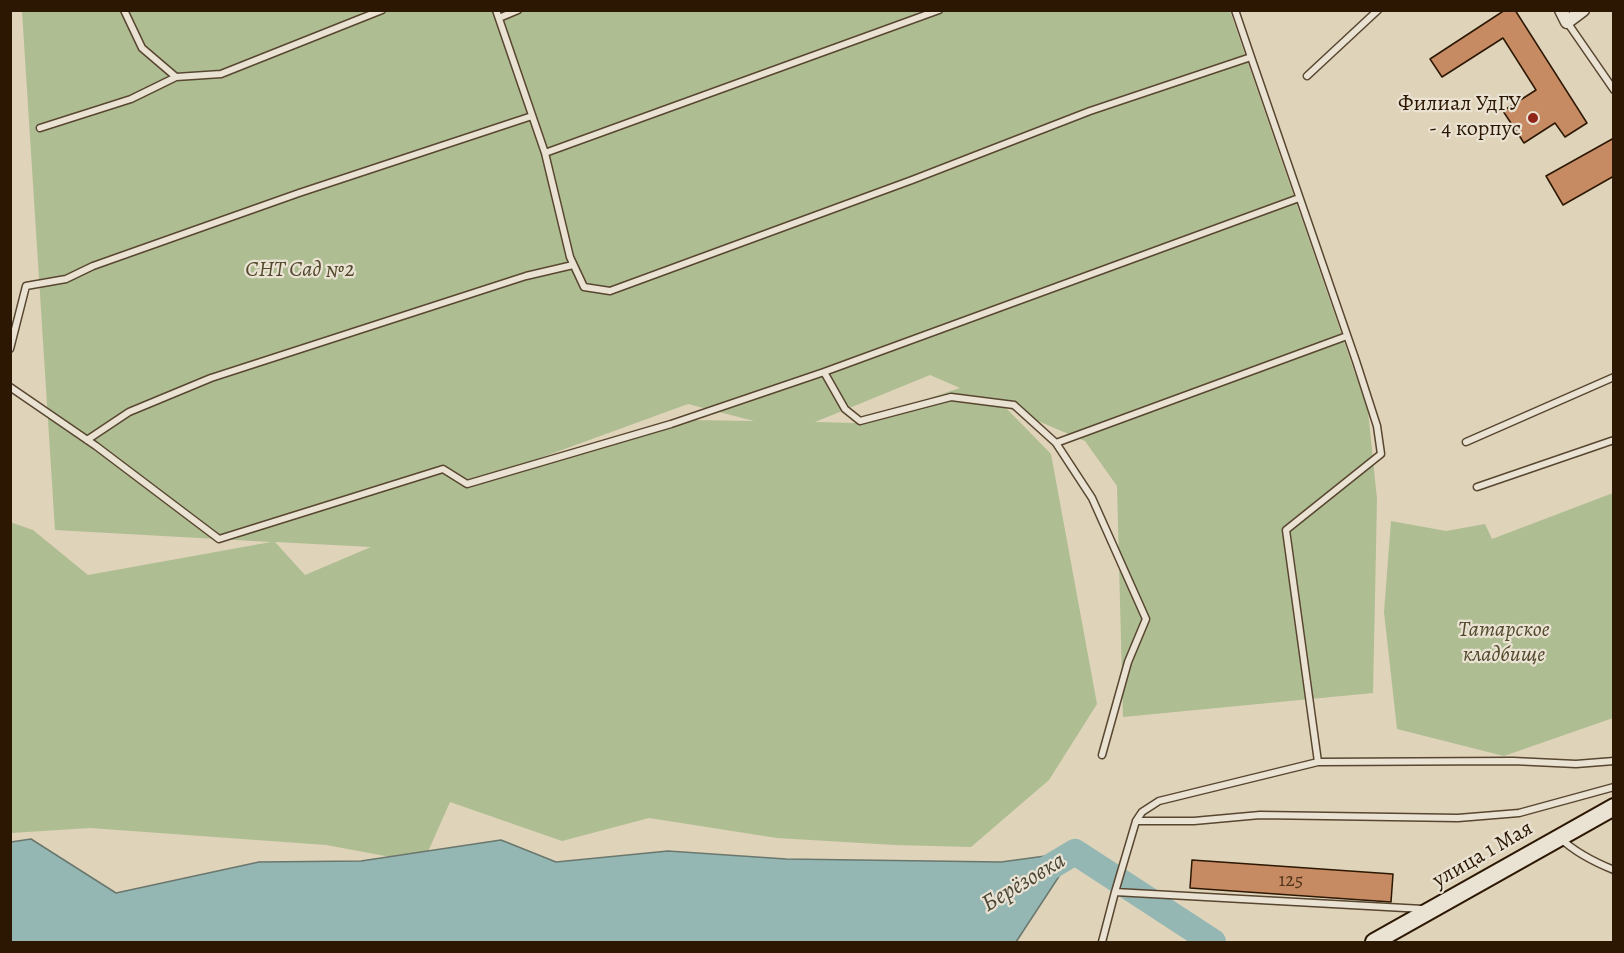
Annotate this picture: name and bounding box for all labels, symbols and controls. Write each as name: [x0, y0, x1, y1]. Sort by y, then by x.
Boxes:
place label: Филиал УдГУ - 4 корпус: [1398, 92, 1521, 144]
marker: Филиал УдГУ - 4 корпус: [1526, 111, 1540, 125]
park label: СНТ Сад №2: [245, 258, 355, 284]
park label: Татарское кладбище: [1458, 618, 1550, 670]
street label: улица 1 Мая: [1428, 816, 1538, 894]
water label: Берёзовка: [977, 847, 1071, 919]
house number: 125: [1279, 869, 1303, 893]

